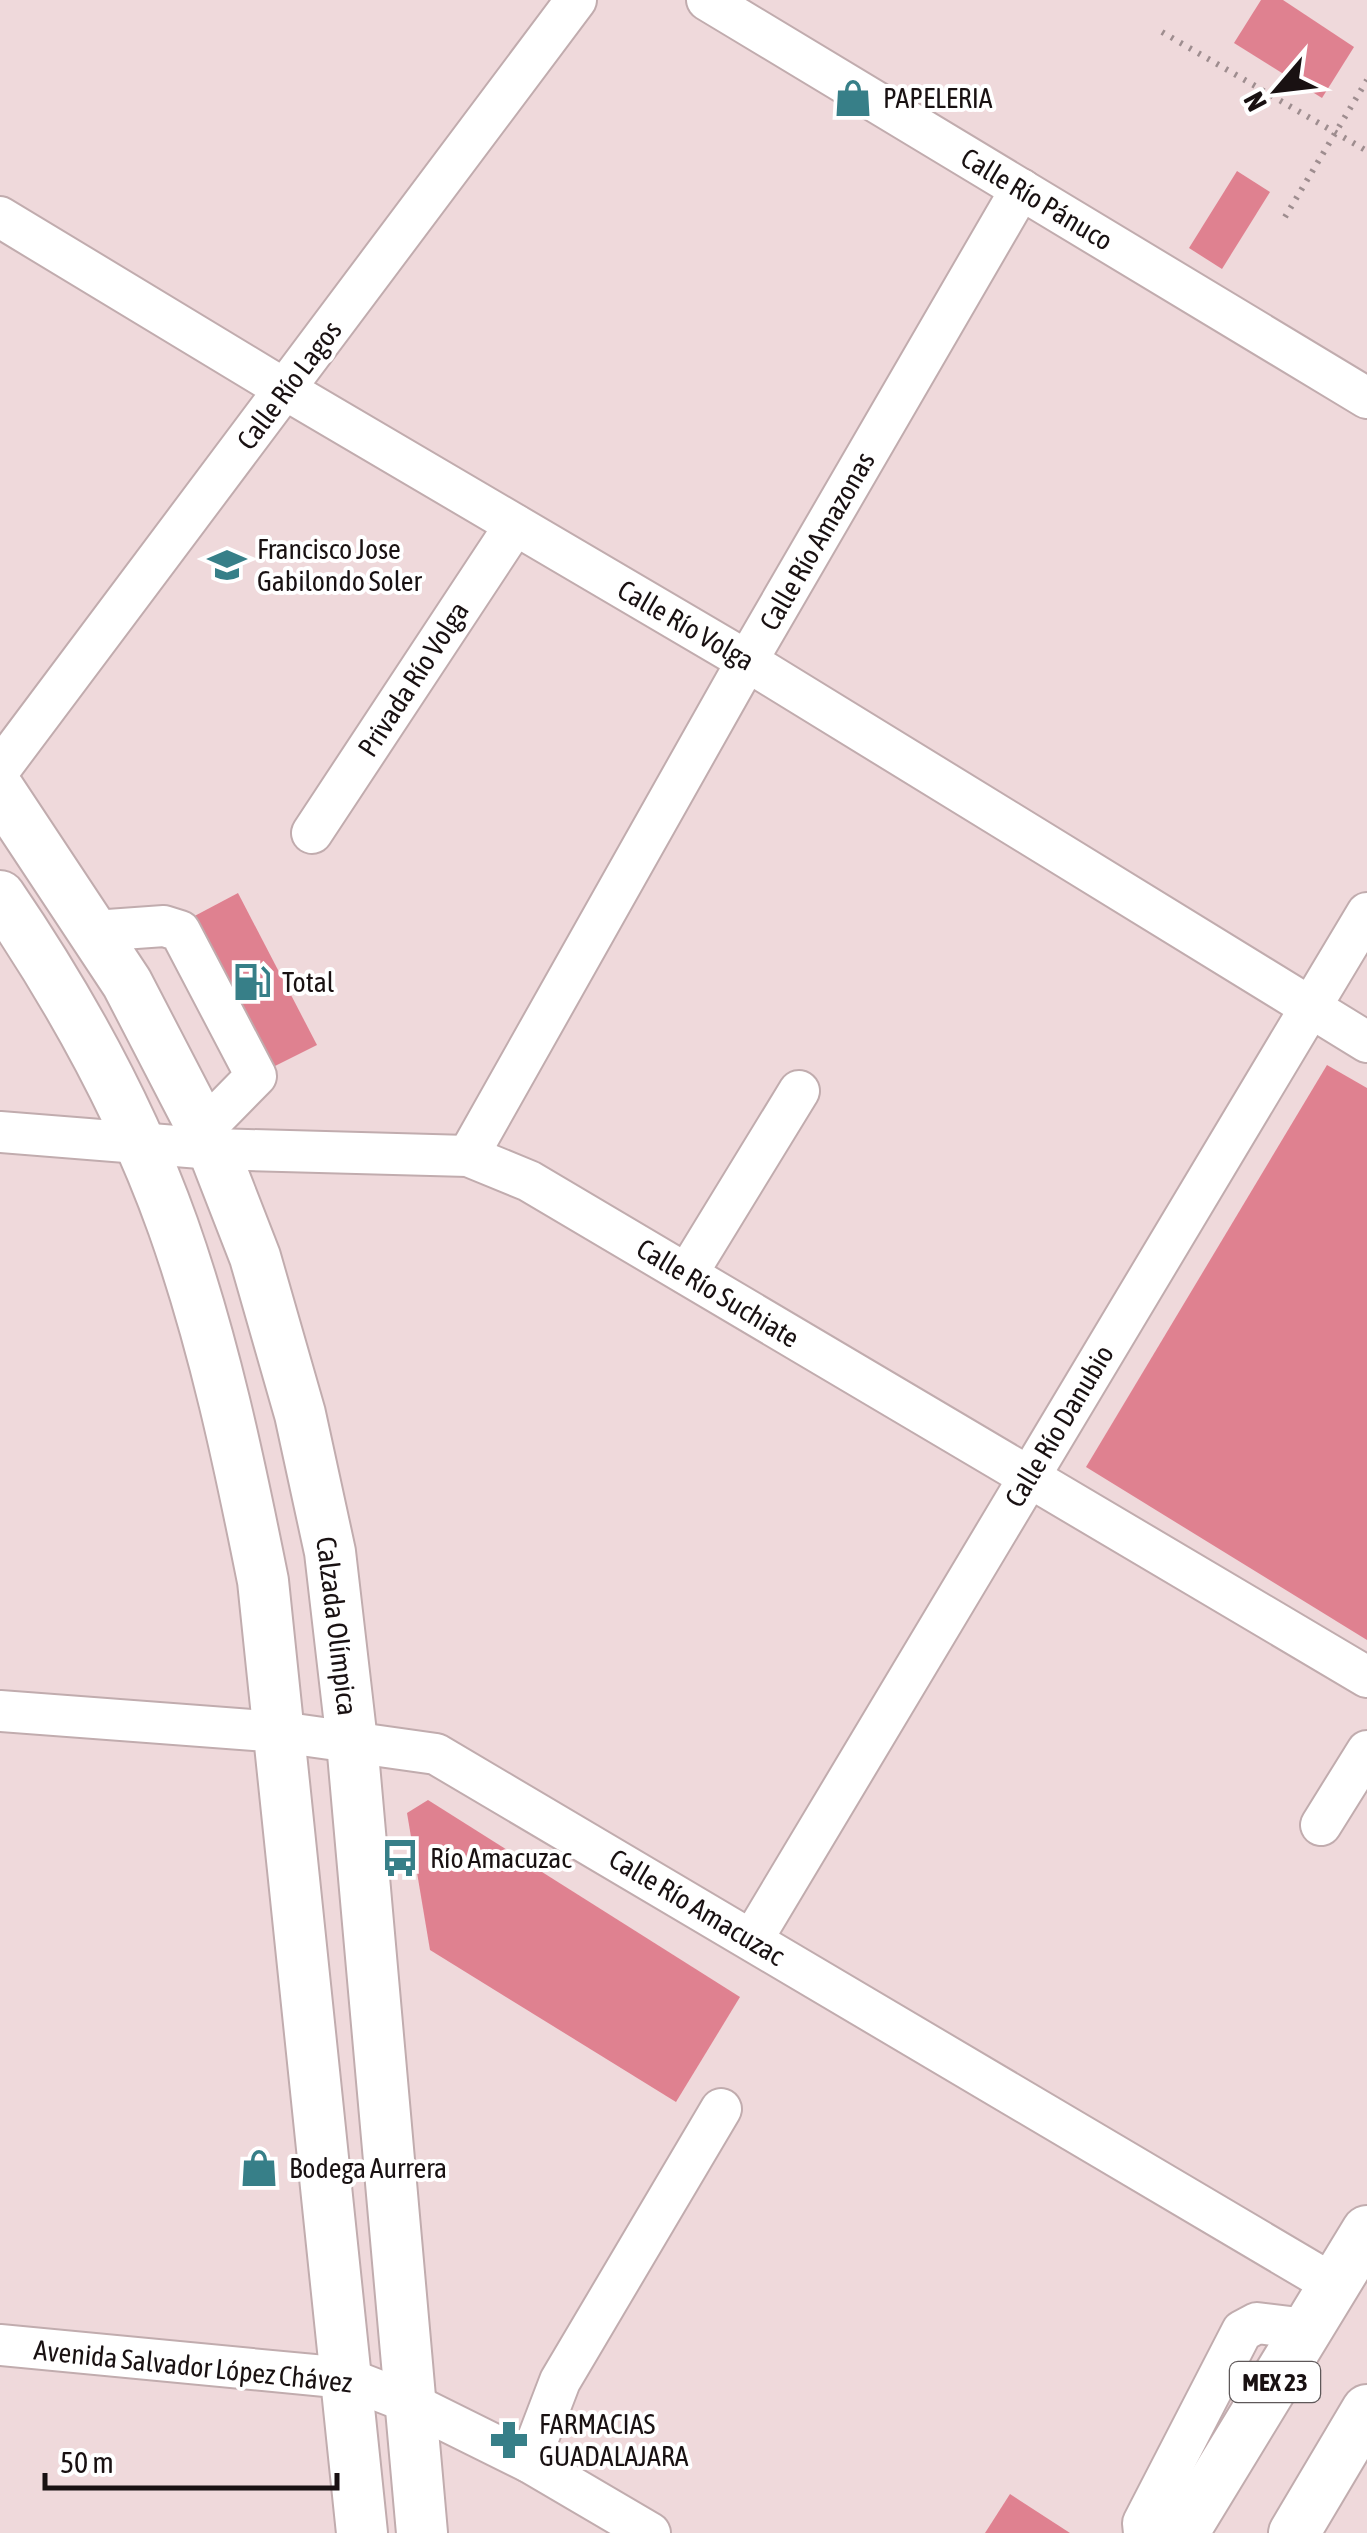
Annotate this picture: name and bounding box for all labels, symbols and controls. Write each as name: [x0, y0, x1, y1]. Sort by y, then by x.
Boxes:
north arrow: [1227, 40, 1327, 140]
shop icon: PAPELERIA: [832, 77, 874, 119]
place label: PAPELERIA: [883, 82, 993, 114]
text: N: [1237, 87, 1273, 117]
street label: Calle Río Pánuco: [955, 141, 1119, 257]
street label: Calle Río Lagos: [230, 314, 348, 456]
street label: Calle Río Amazonas: [753, 446, 881, 636]
place label: Francisco Jose Gabilondo Soler: [257, 533, 422, 597]
school or university icon: Francisco Jose Gabilondo Soler: [206, 544, 248, 586]
street label: Calle Río Volga: [612, 573, 760, 677]
street label: Privada Río Volga: [351, 596, 475, 762]
fuel station icon: Total: [231, 961, 273, 1003]
place label: Total: [282, 966, 335, 998]
street label: Calle Río Suchiate: [631, 1232, 805, 1354]
street label: Calle Río Danubio: [998, 1339, 1120, 1513]
street label: Calzada Olímpica: [310, 1535, 364, 1717]
bus stop icon: Río Amacuzac: [379, 1837, 421, 1879]
place label: Río Amacuzac: [430, 1842, 572, 1874]
street label: Calle Río Amacuzac: [604, 1842, 791, 1972]
shop icon: Bodega Aurrera: [238, 2147, 280, 2189]
place label: Bodega Aurrera: [289, 2152, 447, 2184]
street label: Avenida Salvador López Chávez: [32, 2333, 354, 2399]
road number: MEX 23: [1230, 2362, 1320, 2402]
place label: FARMACIAS GUADALAJARA: [539, 2408, 689, 2472]
pharmacy icon: FARMACIAS GUADALAJARA: [488, 2419, 530, 2461]
scale bar: [45, 2428, 338, 2490]
text: 50 m: [60, 2445, 114, 2479]

